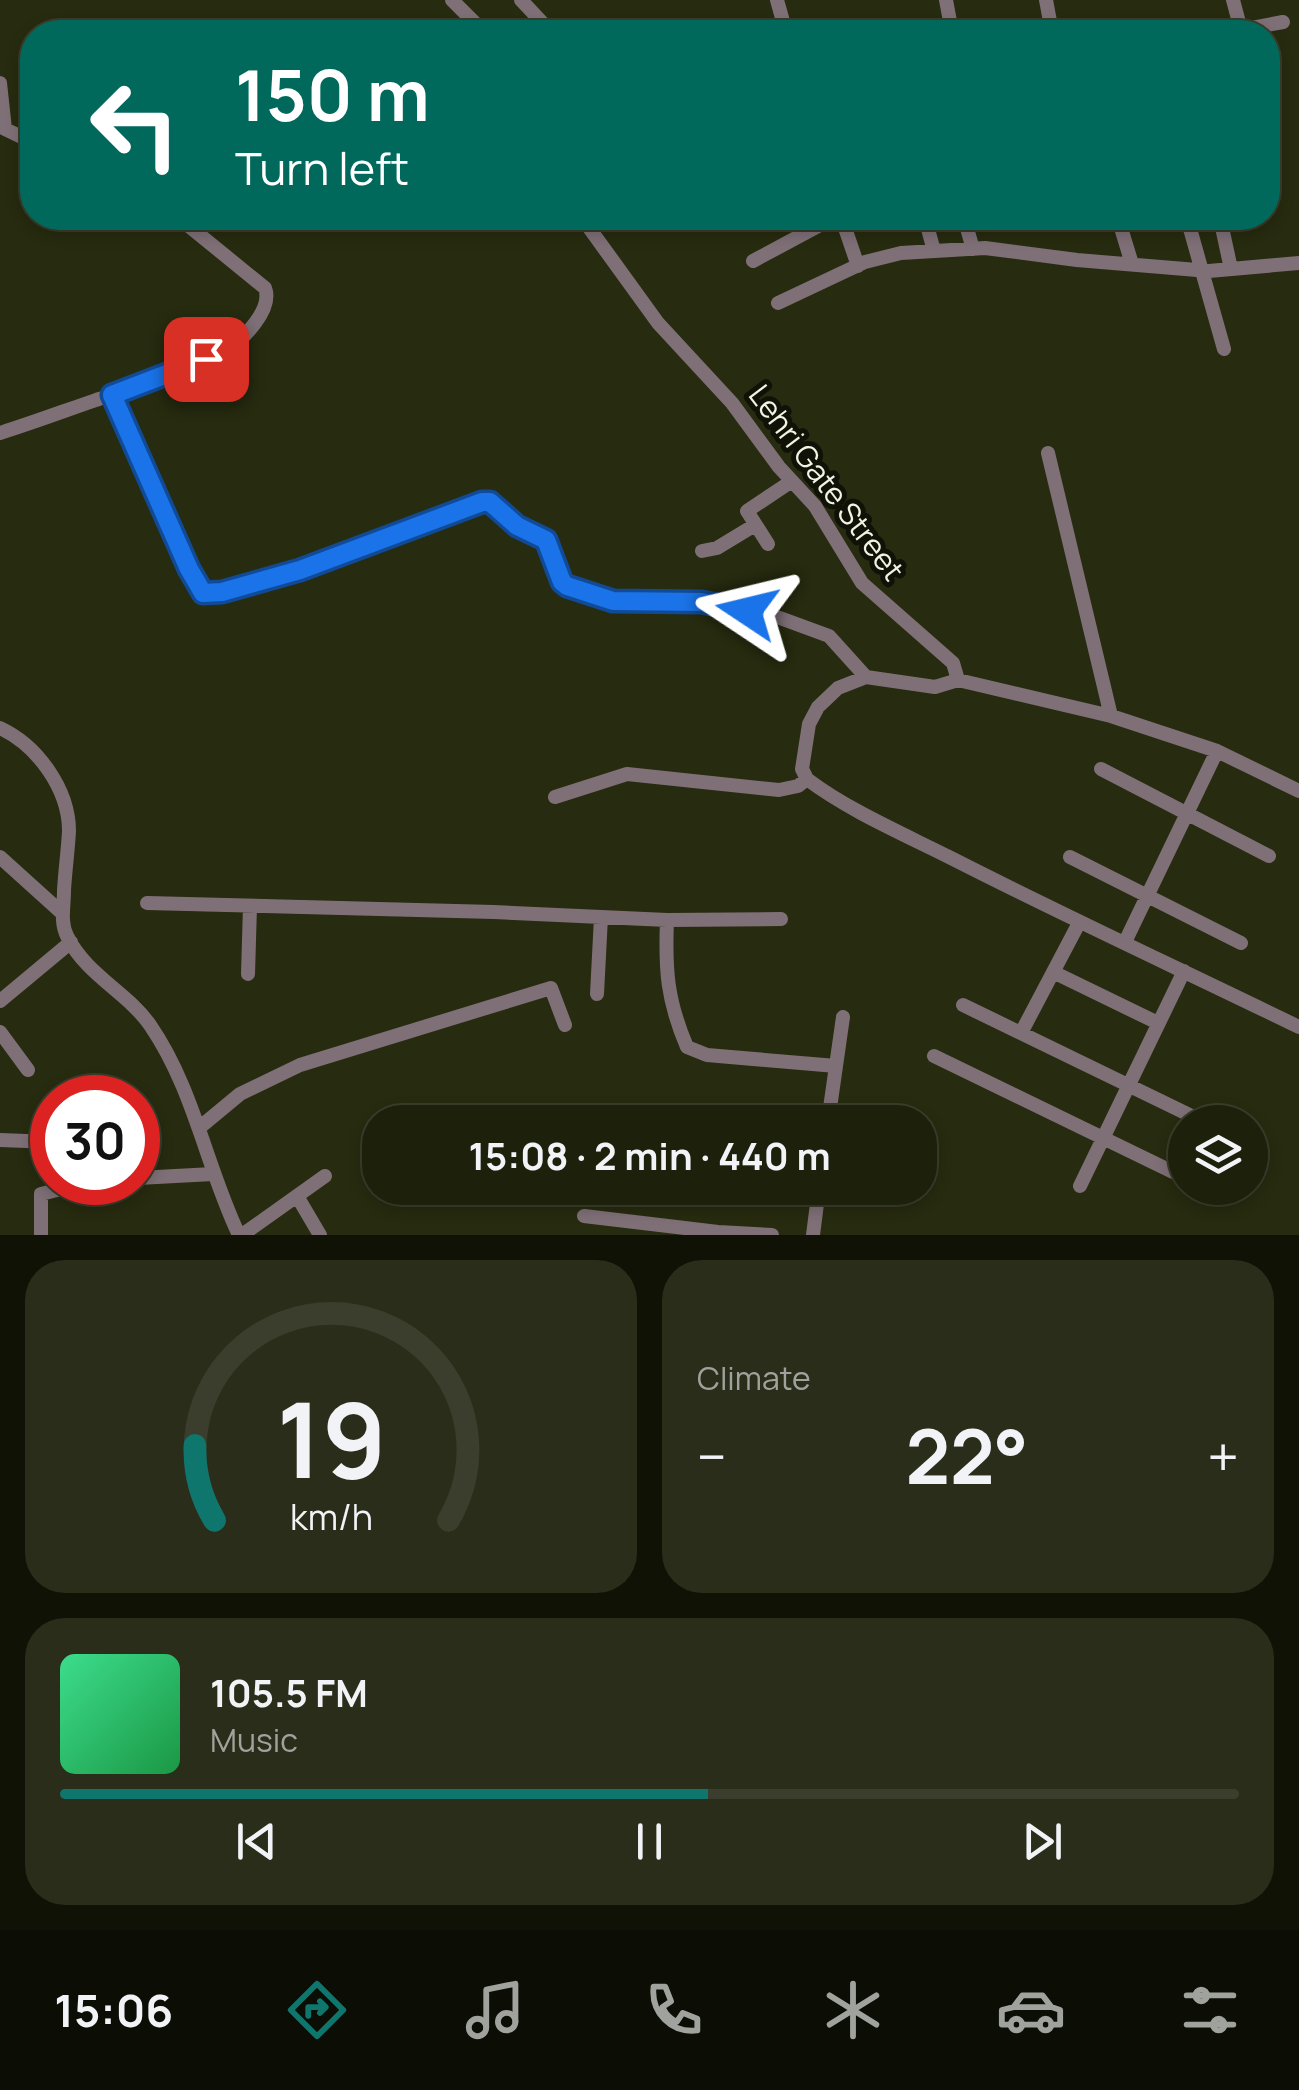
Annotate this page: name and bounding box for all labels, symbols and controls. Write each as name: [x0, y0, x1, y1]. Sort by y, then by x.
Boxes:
text: 150 m: [235, 46, 430, 142]
icon: left: [70, 60, 200, 190]
text: Turn left: [235, 137, 409, 199]
pin: [164, 317, 249, 402]
icon: arrive: [179, 332, 234, 387]
street label: Lehri Gate Street: [740, 376, 914, 588]
position arrow: [695, 559, 799, 663]
speed limit sign: 30: [30, 1075, 160, 1205]
map controls: [1168, 1105, 1268, 1205]
button: layers: [1168, 1105, 1268, 1205]
text: 15:08 · 2 min · 440 m: [468, 1129, 831, 1181]
text: Climate: [697, 1356, 811, 1400]
text: 19: [276, 1367, 386, 1509]
text: 22°: [905, 1404, 1029, 1507]
text: −: [697, 1418, 727, 1494]
text: +: [1207, 1418, 1239, 1494]
text: km/h: [289, 1492, 373, 1541]
text: 105.5 FM: [210, 1666, 368, 1718]
text: Music: [210, 1718, 298, 1762]
icon: previous: [229, 1814, 284, 1869]
icon: pause: [622, 1814, 677, 1869]
icon: next: [1015, 1814, 1070, 1869]
icon: directions: [282, 1975, 352, 2045]
icon: music: [460, 1975, 530, 2045]
icon: phone: [639, 1975, 709, 2045]
icon: climate: [818, 1975, 888, 2045]
icon: car: [996, 1975, 1066, 2045]
icon: filters: [1175, 1975, 1245, 2045]
text: 15:06: [54, 1979, 173, 2041]

